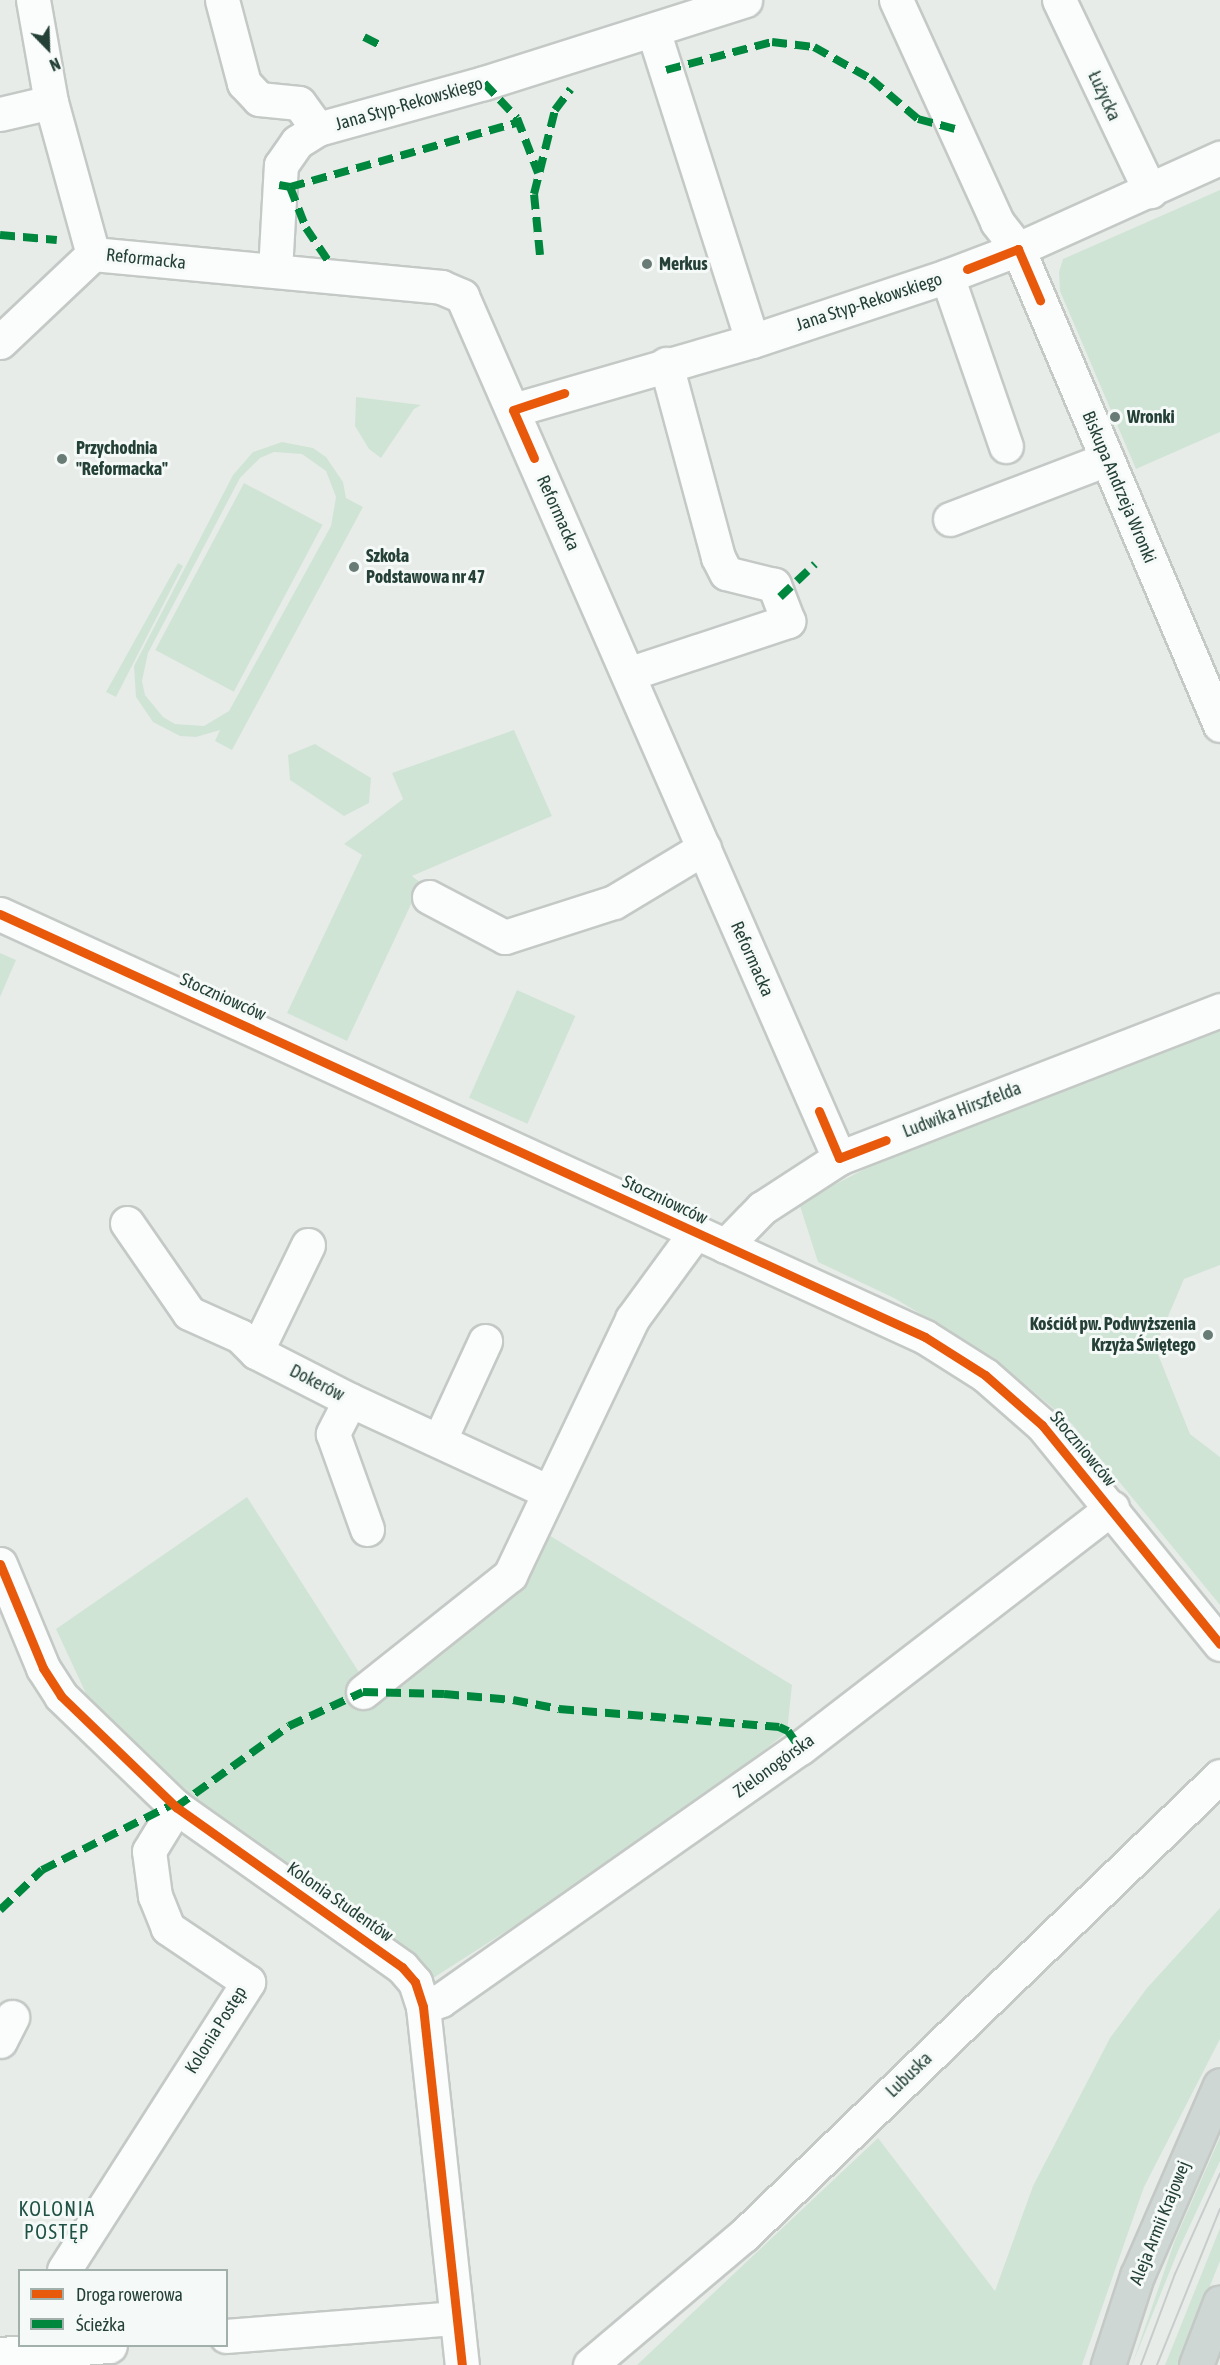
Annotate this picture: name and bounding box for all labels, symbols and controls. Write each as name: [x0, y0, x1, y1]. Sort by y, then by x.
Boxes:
north arrow: [18, 18, 78, 78]
text: N: [47, 54, 63, 75]
street label: Łużycka: [1083, 68, 1125, 124]
street label: Jana Styp-Rekowskiego: [333, 73, 485, 135]
street label: Reformacka: [105, 244, 187, 274]
place label: Merkus: [659, 253, 708, 275]
marker: Merkus: [640, 257, 654, 271]
street label: Jana Styp-Rekowskiego: [793, 268, 945, 336]
place label: Wronki: [1127, 406, 1175, 428]
street label: Biskupa Andrzeja Wronki: [1077, 408, 1161, 566]
marker: Wronki: [1108, 410, 1122, 424]
place label: Przychodnia "Reformacka": [76, 438, 168, 480]
marker: Przychodnia "Reformacka": [53, 450, 71, 468]
street label: Reformacka: [532, 472, 584, 554]
place label: Szkoła Podstawowa nr 47: [366, 546, 485, 588]
marker: Szkoła Podstawowa nr 47: [347, 560, 361, 574]
street label: Reformacka: [726, 918, 778, 1000]
street label: Stoczniowców: [177, 969, 269, 1025]
street label: Ludwika Hirszfelda: [900, 1077, 1024, 1143]
street label: Stoczniowców: [619, 1171, 711, 1229]
place label: Kościół pw. Podwyższenia Krzyża Świętego: [1030, 1314, 1196, 1356]
marker: Kościół pw. Podwyższenia Krzyża Świętego: [1201, 1328, 1215, 1342]
street label: Dokerów: [286, 1360, 348, 1406]
street label: Stoczniowców: [1045, 1407, 1121, 1491]
street label: Zielonogórska: [729, 1730, 819, 1802]
street label: Kolonia Studentów: [283, 1857, 397, 1947]
street label: Kolonia Postęp: [181, 1982, 251, 2078]
street label: Lubuska: [882, 2048, 936, 2102]
street label: Aleja Armii Krajowej: [1125, 2158, 1195, 2288]
district label: KOLONIA POSTĘP: [18, 2196, 96, 2243]
legend: [18, 2269, 228, 2347]
text: Droga rowerowa: [76, 2284, 183, 2305]
text: Ścieżka: [76, 2314, 125, 2335]

